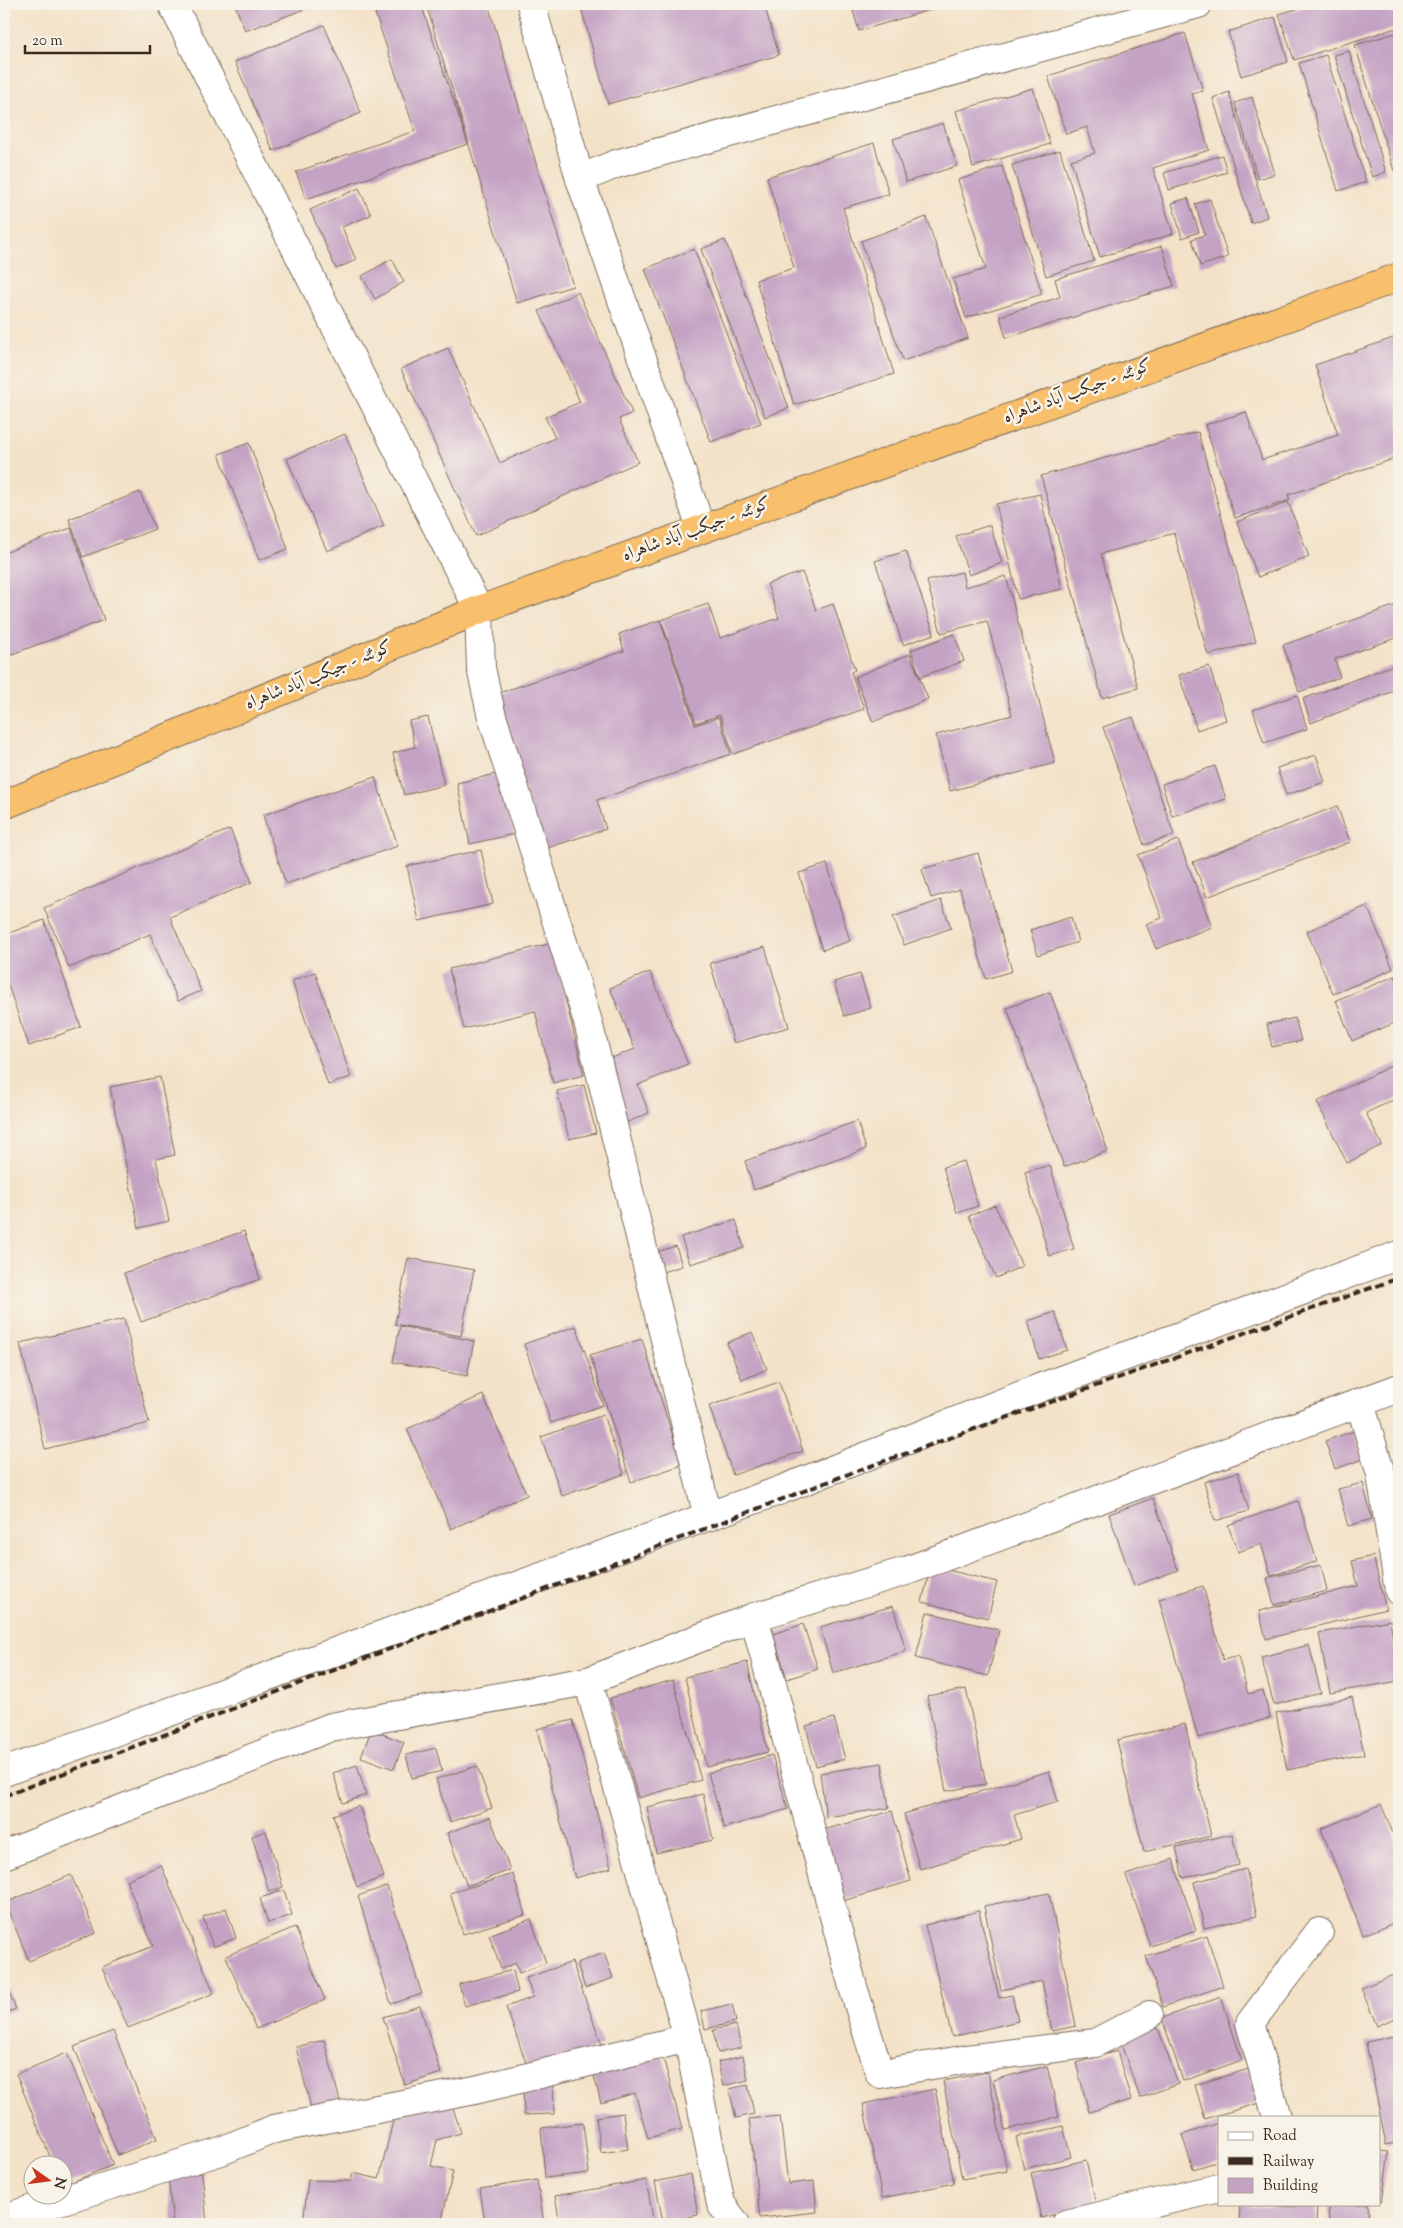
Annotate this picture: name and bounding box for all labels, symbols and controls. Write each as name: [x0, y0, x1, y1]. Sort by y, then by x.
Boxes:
scale bar: [25, 22, 150, 54]
text: 20 m: [32, 31, 63, 52]
street label: کوئٹہ - جیکب آباد شاہراہ: [1000, 353, 1156, 431]
street label: کوئٹہ - جیکب آباد شاہراہ: [619, 491, 775, 569]
street label: کوئٹہ - جیکب آباد شاہراہ: [241, 635, 397, 717]
legend: [1218, 2116, 1380, 2206]
text: Road: [1263, 2126, 1297, 2147]
text: Railway: [1263, 2152, 1315, 2173]
north arrow: [22, 2156, 72, 2206]
text: N: [48, 2175, 70, 2191]
text: Building: [1263, 2176, 1318, 2197]

